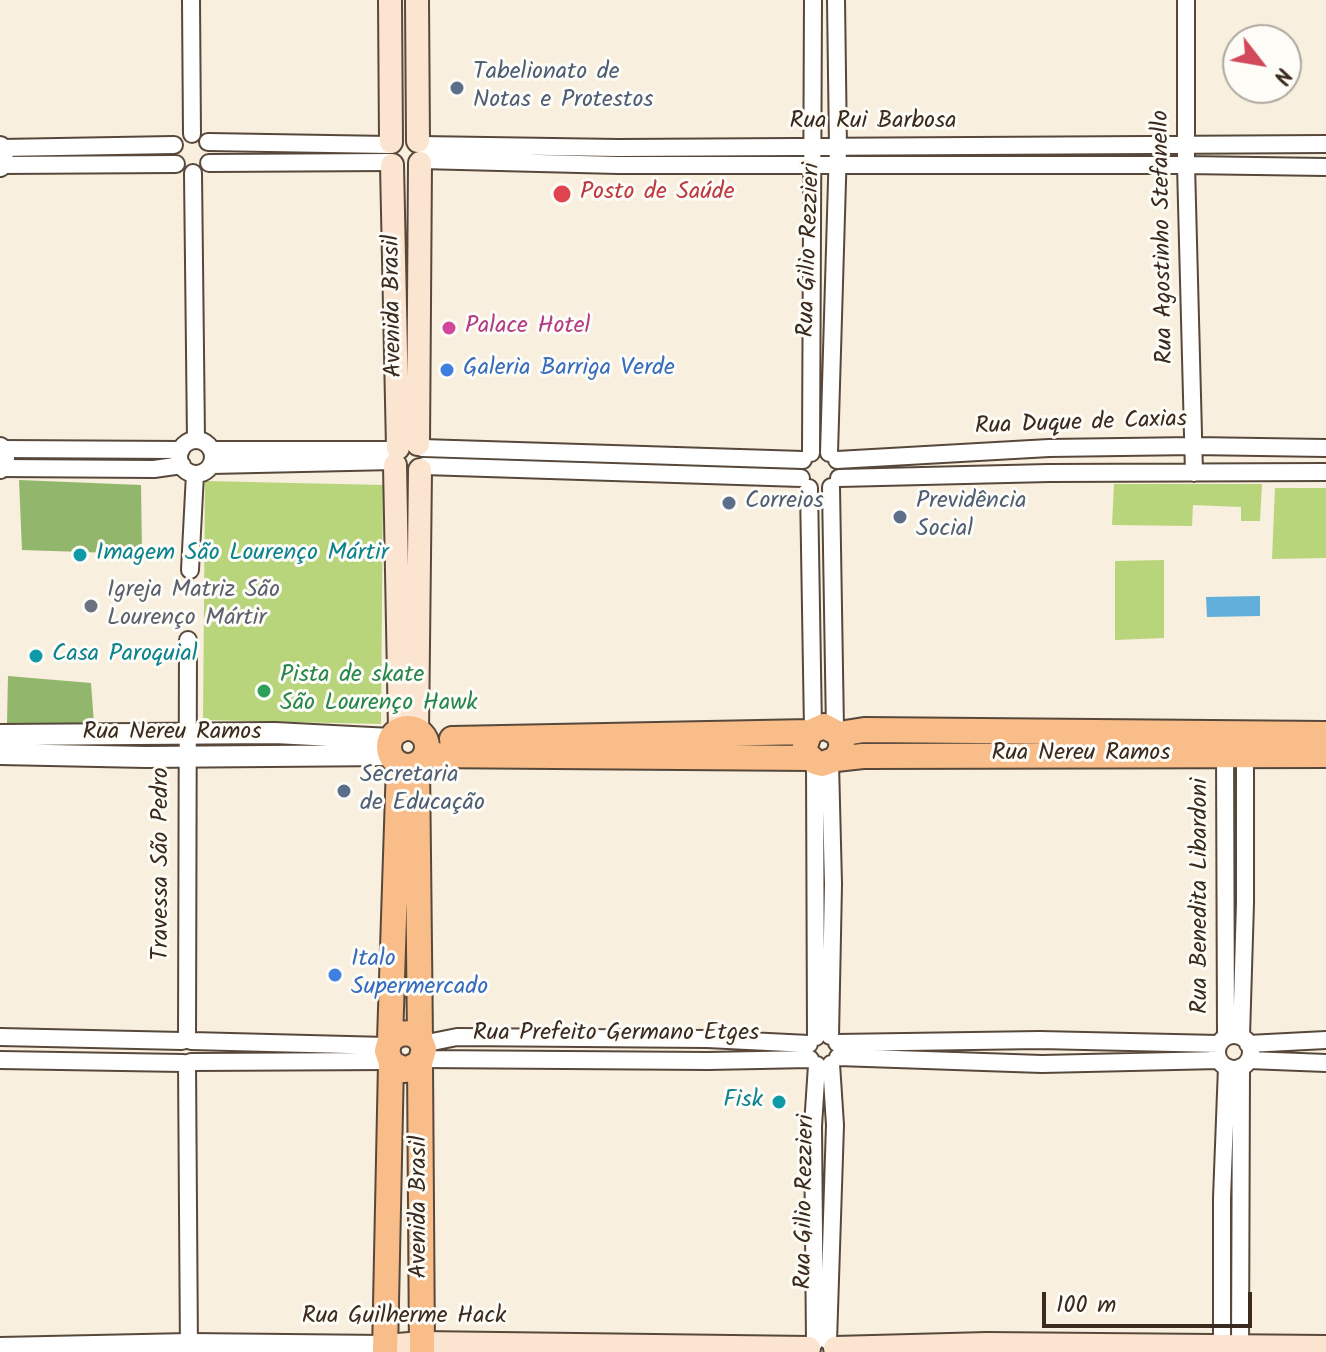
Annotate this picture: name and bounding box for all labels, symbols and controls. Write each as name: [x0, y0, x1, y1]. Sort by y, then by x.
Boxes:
north arrow: [1222, 24, 1302, 104]
place label: Tabelionato de Notas e Protestos: [473, 60, 653, 116]
text: N: [1263, 61, 1300, 91]
marker: Tabelionato de Notas e Protestos: [448, 79, 466, 97]
street label: Rua Rui Barbosa: [790, 109, 956, 137]
street label: Rua Agostinho Stefanello: [1148, 110, 1182, 364]
street label: Rua Gilio Rezzieri: [794, 162, 828, 338]
place label: Posto de Saúde: [580, 180, 735, 208]
marker: Posto de Saúde: [551, 183, 573, 205]
street label: Avenida Brasil: [379, 234, 411, 378]
place label: Palace Hotel: [465, 314, 590, 342]
marker: Palace Hotel: [440, 319, 458, 337]
place label: Galeria Barriga Verde: [463, 356, 675, 384]
marker: Galeria Barriga Verde: [438, 361, 456, 379]
street label: Rua Duque de Caxias: [974, 407, 1188, 443]
place label: Correios: [745, 489, 824, 517]
place label: Previdência Social: [916, 489, 1027, 545]
marker: Correios: [720, 494, 738, 512]
marker: Previdência Social: [891, 508, 909, 526]
place label: Imagem São Lourenço Mártir: [96, 541, 389, 569]
marker: Imagem São Lourenço Mártir: [71, 546, 89, 564]
place label: Igreja Matriz São Lourenço Mártir: [107, 578, 280, 634]
marker: Igreja Matriz São Lourenço Mártir: [82, 597, 100, 615]
place label: Casa Paroquial: [52, 642, 198, 670]
marker: Casa Paroquial: [27, 647, 45, 665]
place label: Pista de skate São Lourenço Hawk: [280, 663, 478, 719]
marker: Pista de skate São Lourenço Hawk: [255, 682, 273, 700]
street label: Rua Nereu Ramos: [83, 720, 261, 748]
street label: Rua Nereu Ramos: [992, 741, 1170, 769]
place label: Secretaria de Educação: [360, 763, 485, 819]
street label: Travessa São Pedro: [149, 767, 177, 961]
street label: Rua Benedita Libardoni: [1188, 778, 1216, 1014]
marker: Secretaria de Educação: [335, 782, 353, 800]
place label: Italo Supermercado: [351, 947, 488, 1003]
marker: Italo Supermercado: [326, 966, 344, 984]
street label: Rua Prefeito Germano Etges: [473, 1021, 759, 1049]
place label: Fisk: [723, 1088, 763, 1116]
marker: Fisk: [770, 1093, 788, 1111]
street label: Rua Gilio Rezzieri: [791, 1114, 823, 1290]
street label: Avenida Brasil: [407, 1135, 435, 1279]
scale bar: [1046, 1276, 1256, 1326]
text: 100 m: [1056, 1286, 1116, 1325]
street label: Rua Guilherme Hack: [302, 1304, 506, 1332]

